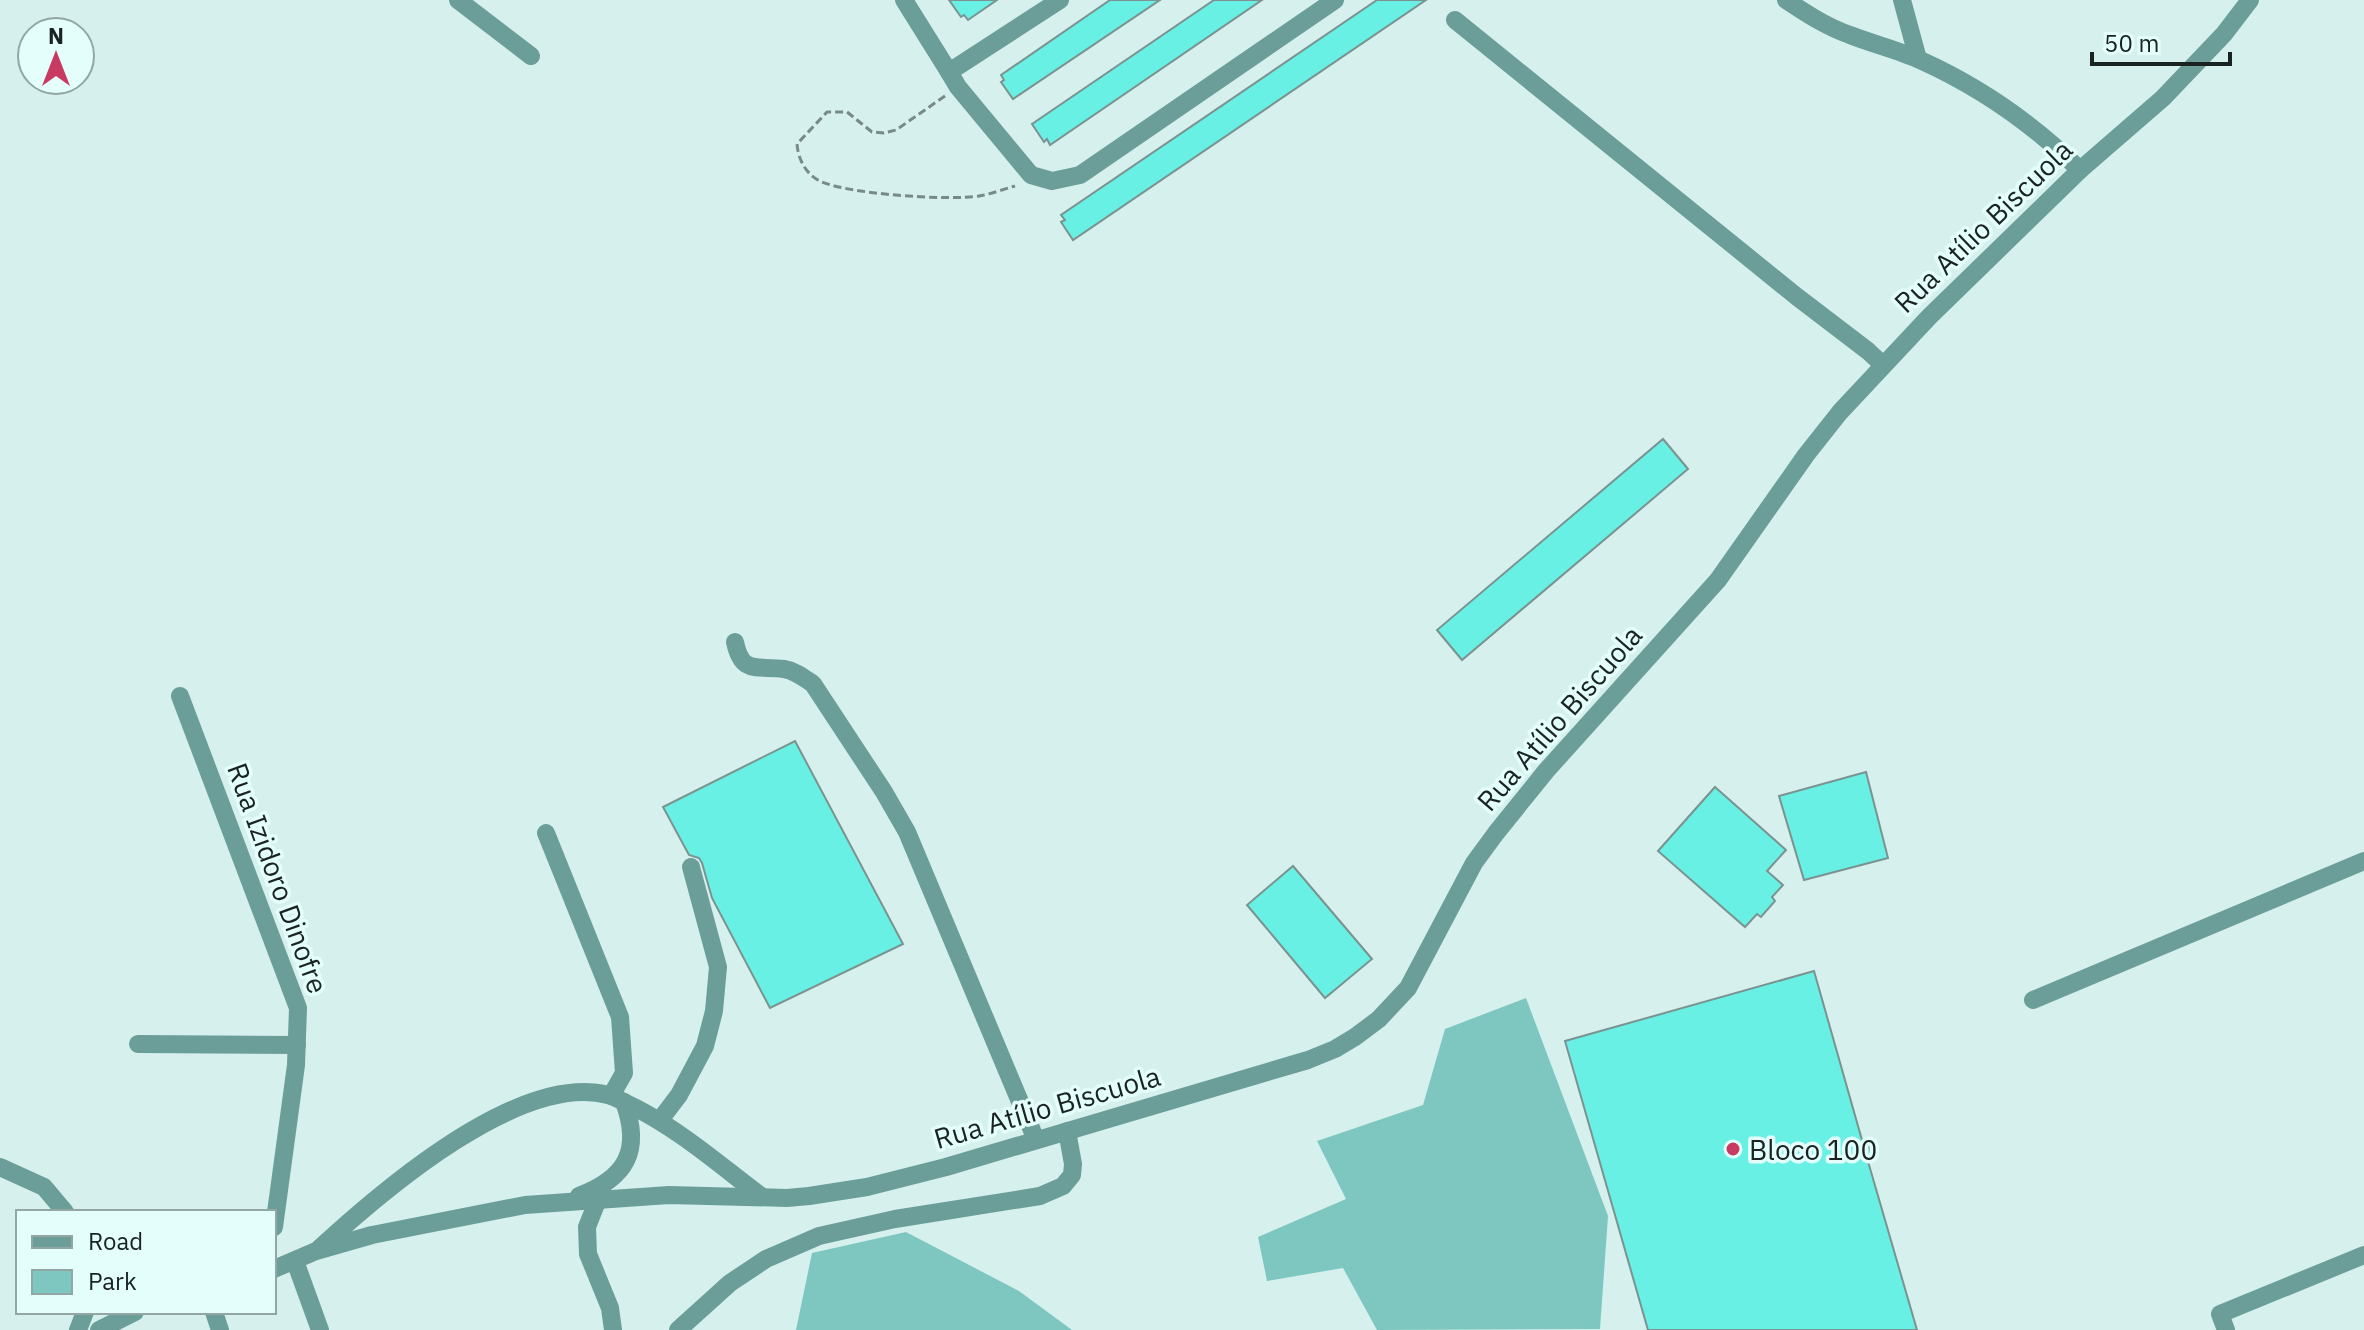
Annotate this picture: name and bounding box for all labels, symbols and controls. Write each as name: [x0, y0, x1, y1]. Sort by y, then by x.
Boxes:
north arrow: [16, 16, 96, 96]
scale bar: [2092, 16, 2230, 66]
text: N: [48, 21, 64, 50]
text: 50 m: [2104, 27, 2159, 59]
street label: Rua Atílio Biscuola: [1886, 131, 2080, 321]
street label: Rua Atílio Biscuola: [1468, 617, 1650, 818]
street label: Rua Izidoro Dinofre: [219, 758, 337, 998]
street label: Rua Atílio Biscuola: [929, 1057, 1165, 1157]
place label: Bloco 100: [1749, 1131, 1877, 1168]
marker: Bloco 100: [1724, 1140, 1742, 1158]
legend: [16, 1210, 276, 1314]
text: Road: [88, 1225, 143, 1257]
text: Park: [88, 1265, 137, 1297]

